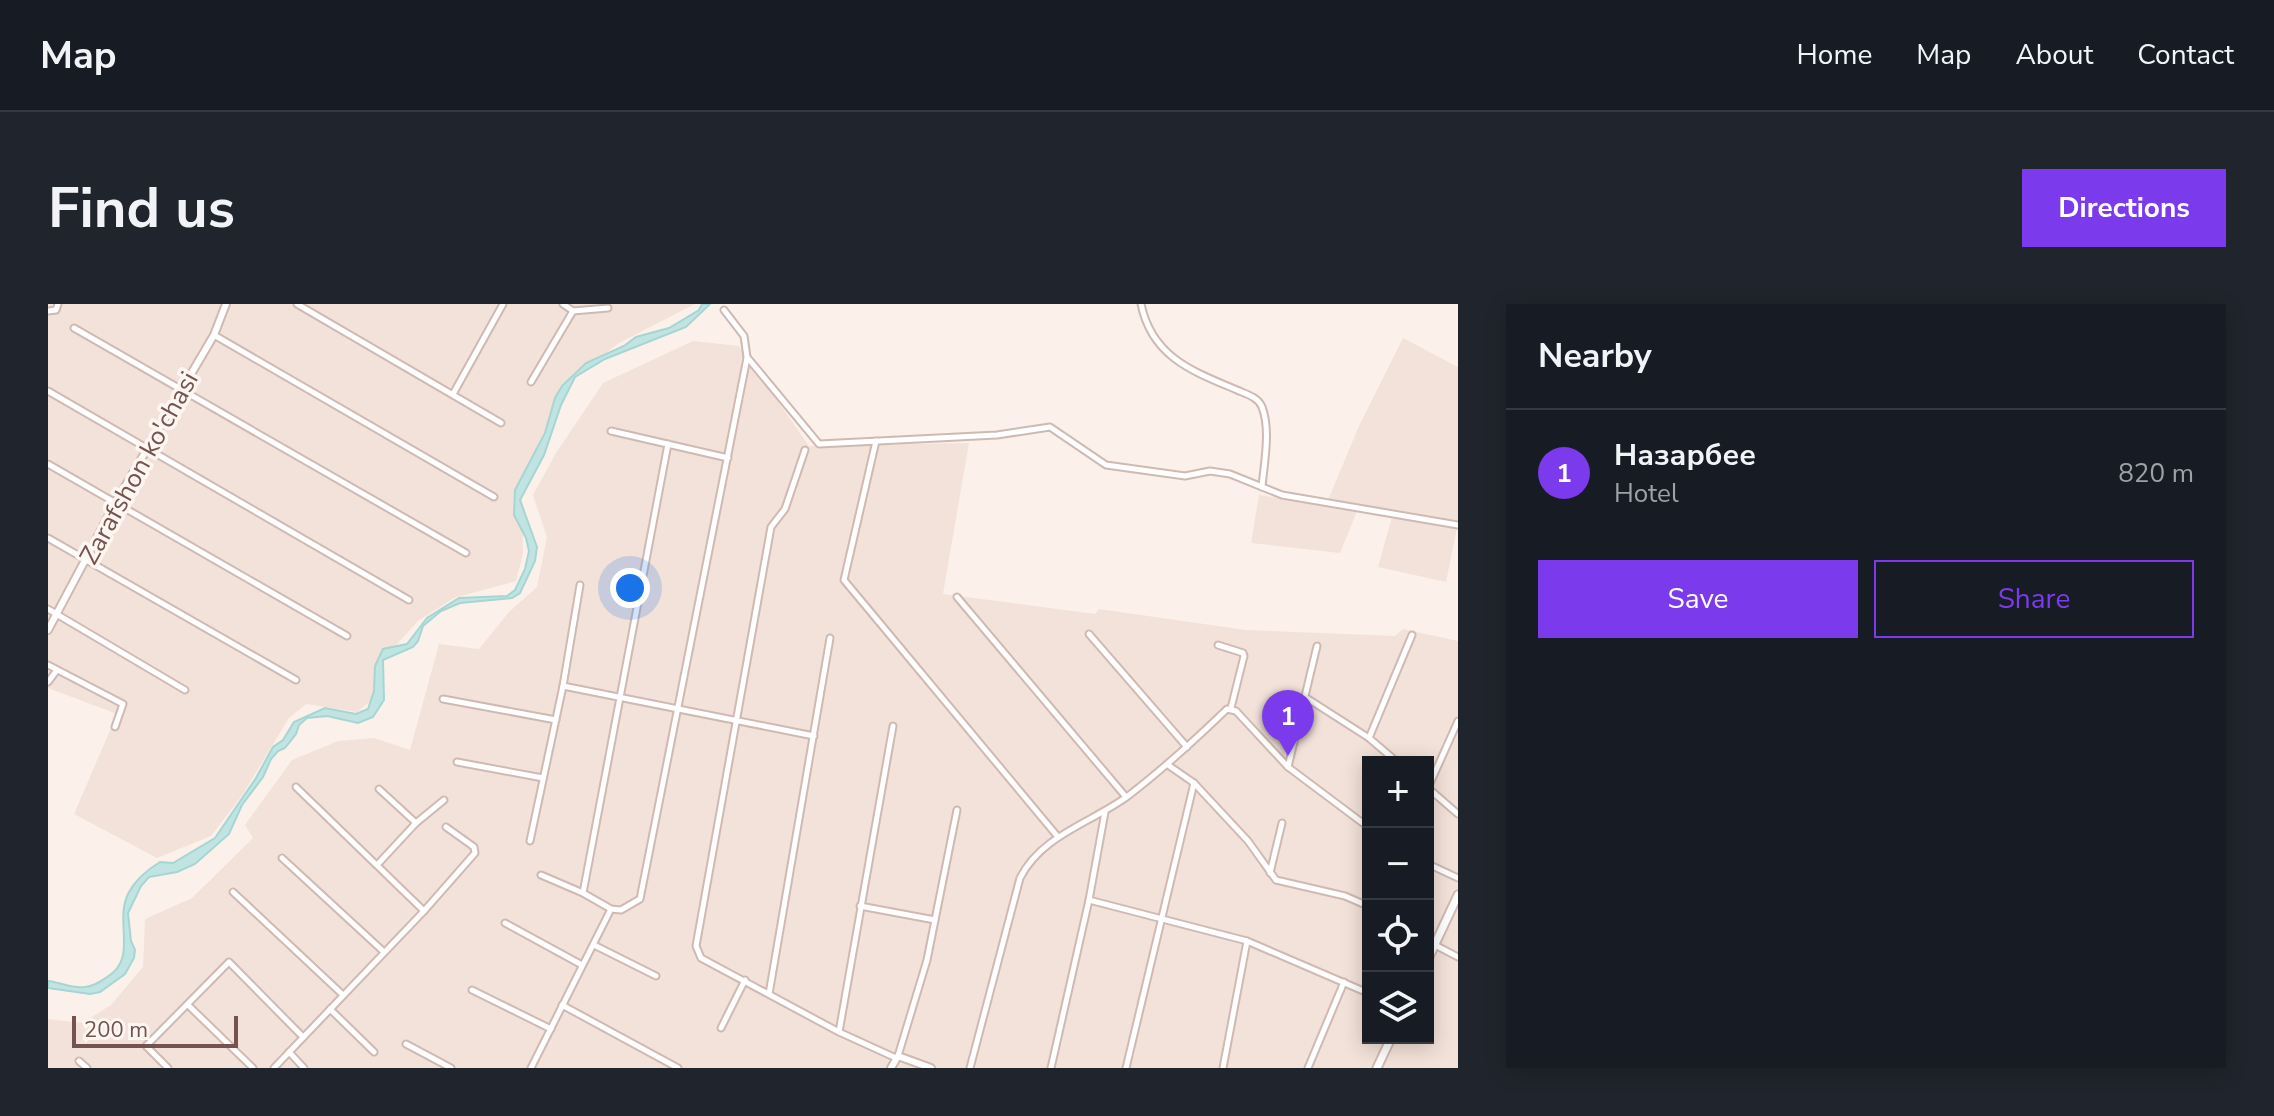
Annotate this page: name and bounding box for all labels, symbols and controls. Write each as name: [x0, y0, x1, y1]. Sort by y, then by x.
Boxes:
text: Map: [40, 30, 117, 81]
text: Home: [1797, 36, 1872, 74]
text: Map: [1916, 36, 1971, 74]
text: About: [2015, 36, 2093, 74]
text: Contact: [2137, 36, 2234, 74]
button: Directions: [2022, 169, 2226, 247]
text: Find us: [48, 170, 235, 247]
text: Nearby: [1538, 333, 1652, 379]
street label: Zarafshon ko'chasi: [71, 365, 207, 571]
text: Назарбее: [1614, 435, 1756, 476]
text: 1: [1556, 456, 1572, 491]
text: 820 m: [2118, 456, 2194, 491]
text: Hotel: [1614, 476, 1679, 511]
button: Save: [1538, 560, 1858, 638]
button: Share: [1874, 560, 2194, 638]
your location: [610, 568, 650, 608]
pin: 1: [1262, 690, 1314, 756]
map controls: [1362, 756, 1434, 1044]
button: +: [1362, 756, 1434, 828]
button: −: [1362, 828, 1434, 900]
button: locate: [1362, 900, 1434, 972]
button: layers: [1362, 972, 1434, 1044]
scale bar: [72, 1012, 238, 1048]
text: 200 m: [84, 1015, 148, 1045]

